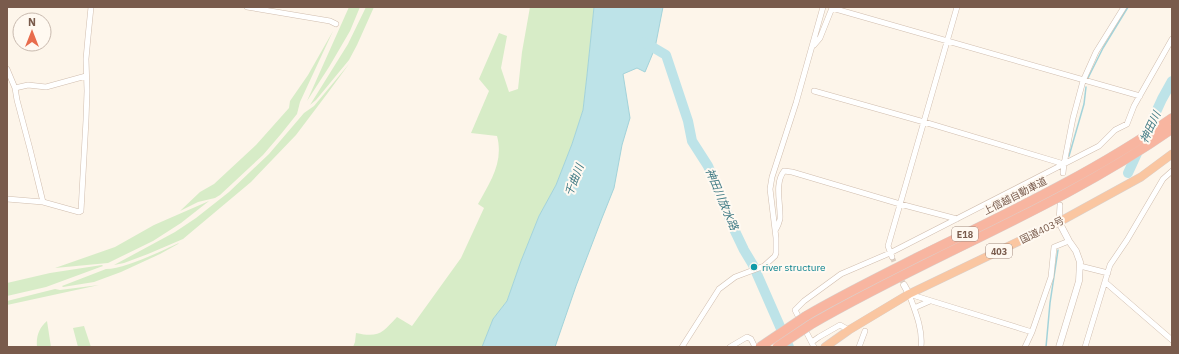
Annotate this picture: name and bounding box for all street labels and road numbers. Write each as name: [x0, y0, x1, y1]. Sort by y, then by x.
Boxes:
street label: 上信越自動車道: [981, 174, 1049, 218]
street label: 国道403号: [1018, 214, 1066, 246]
road number: E18: [952, 227, 978, 241]
road number: 403: [986, 244, 1012, 258]

